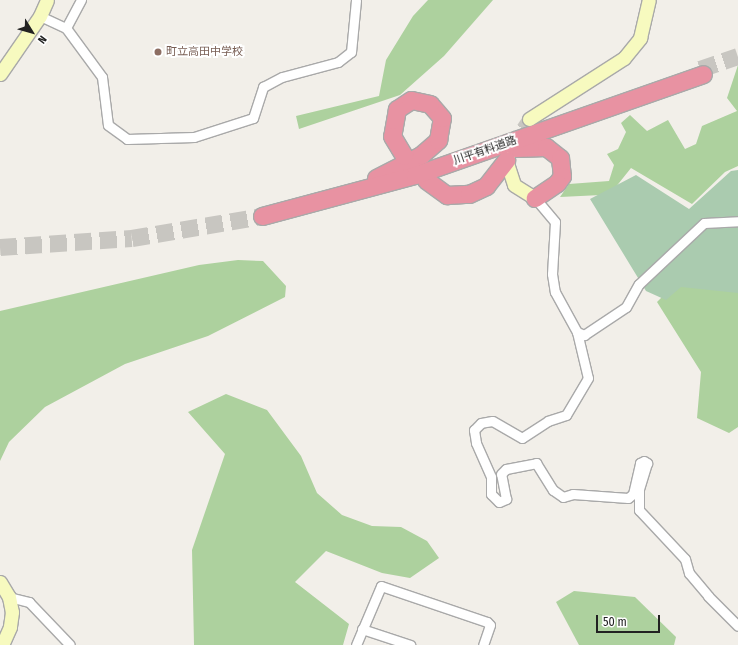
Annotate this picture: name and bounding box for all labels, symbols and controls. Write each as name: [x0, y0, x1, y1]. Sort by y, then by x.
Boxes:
north arrow: [12, 12, 52, 52]
text: N: [35, 33, 49, 46]
place label: 町立高田中学校: [166, 45, 243, 59]
marker: 町立高田中学校: [153, 47, 163, 57]
street label: 川平有料道路: [452, 134, 518, 168]
scale bar: [598, 607, 662, 633]
text: 50 m: [603, 615, 627, 629]

